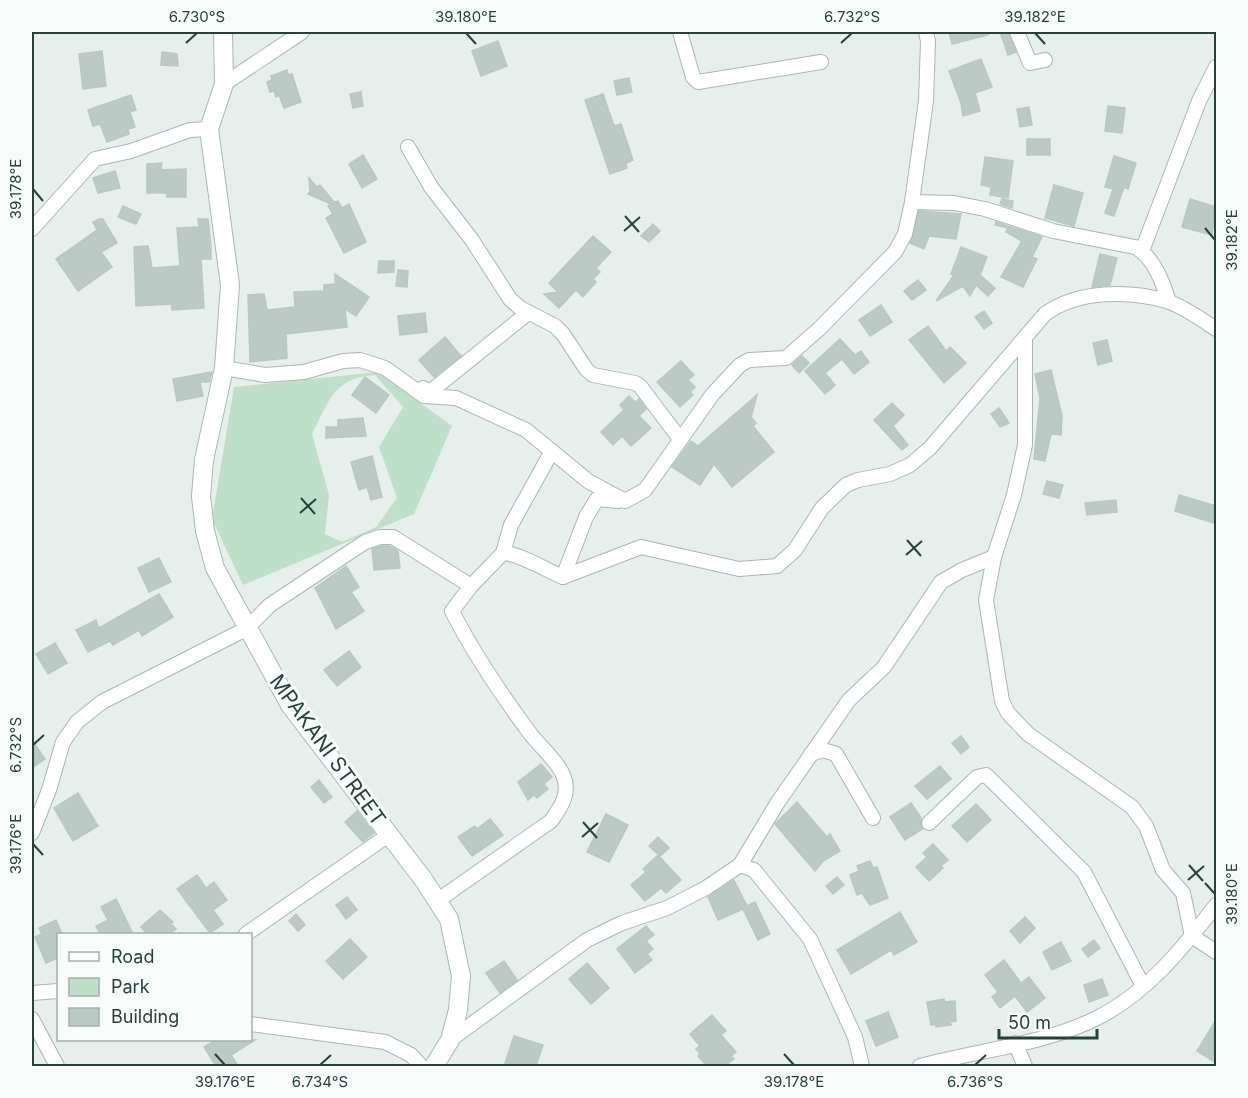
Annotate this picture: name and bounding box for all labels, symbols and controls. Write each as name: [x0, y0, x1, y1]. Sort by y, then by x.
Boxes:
text: 6.730°S: [169, 7, 225, 26]
text: 39.180°E: [435, 7, 497, 26]
text: 6.732°S: [824, 7, 880, 26]
text: 39.182°E: [1004, 7, 1066, 26]
text: 39.178°E: [6, 159, 25, 219]
text: 39.182°E: [1222, 209, 1241, 271]
street label: MPAKANI STREET: [265, 670, 391, 830]
text: 6.732°S: [6, 717, 25, 773]
text: 39.176°E: [6, 814, 25, 874]
text: 39.180°E: [1222, 863, 1241, 925]
legend: [57, 933, 252, 1041]
text: Road: [111, 946, 154, 967]
text: Park: [111, 976, 150, 997]
scale bar: [999, 1002, 1096, 1040]
text: Building: [111, 1006, 179, 1027]
text: 50 m: [1008, 1012, 1051, 1033]
text: 39.176°E: [195, 1072, 255, 1091]
text: 6.734°S: [292, 1072, 348, 1091]
text: 39.178°E: [764, 1072, 824, 1091]
text: 6.736°S: [947, 1072, 1003, 1091]

